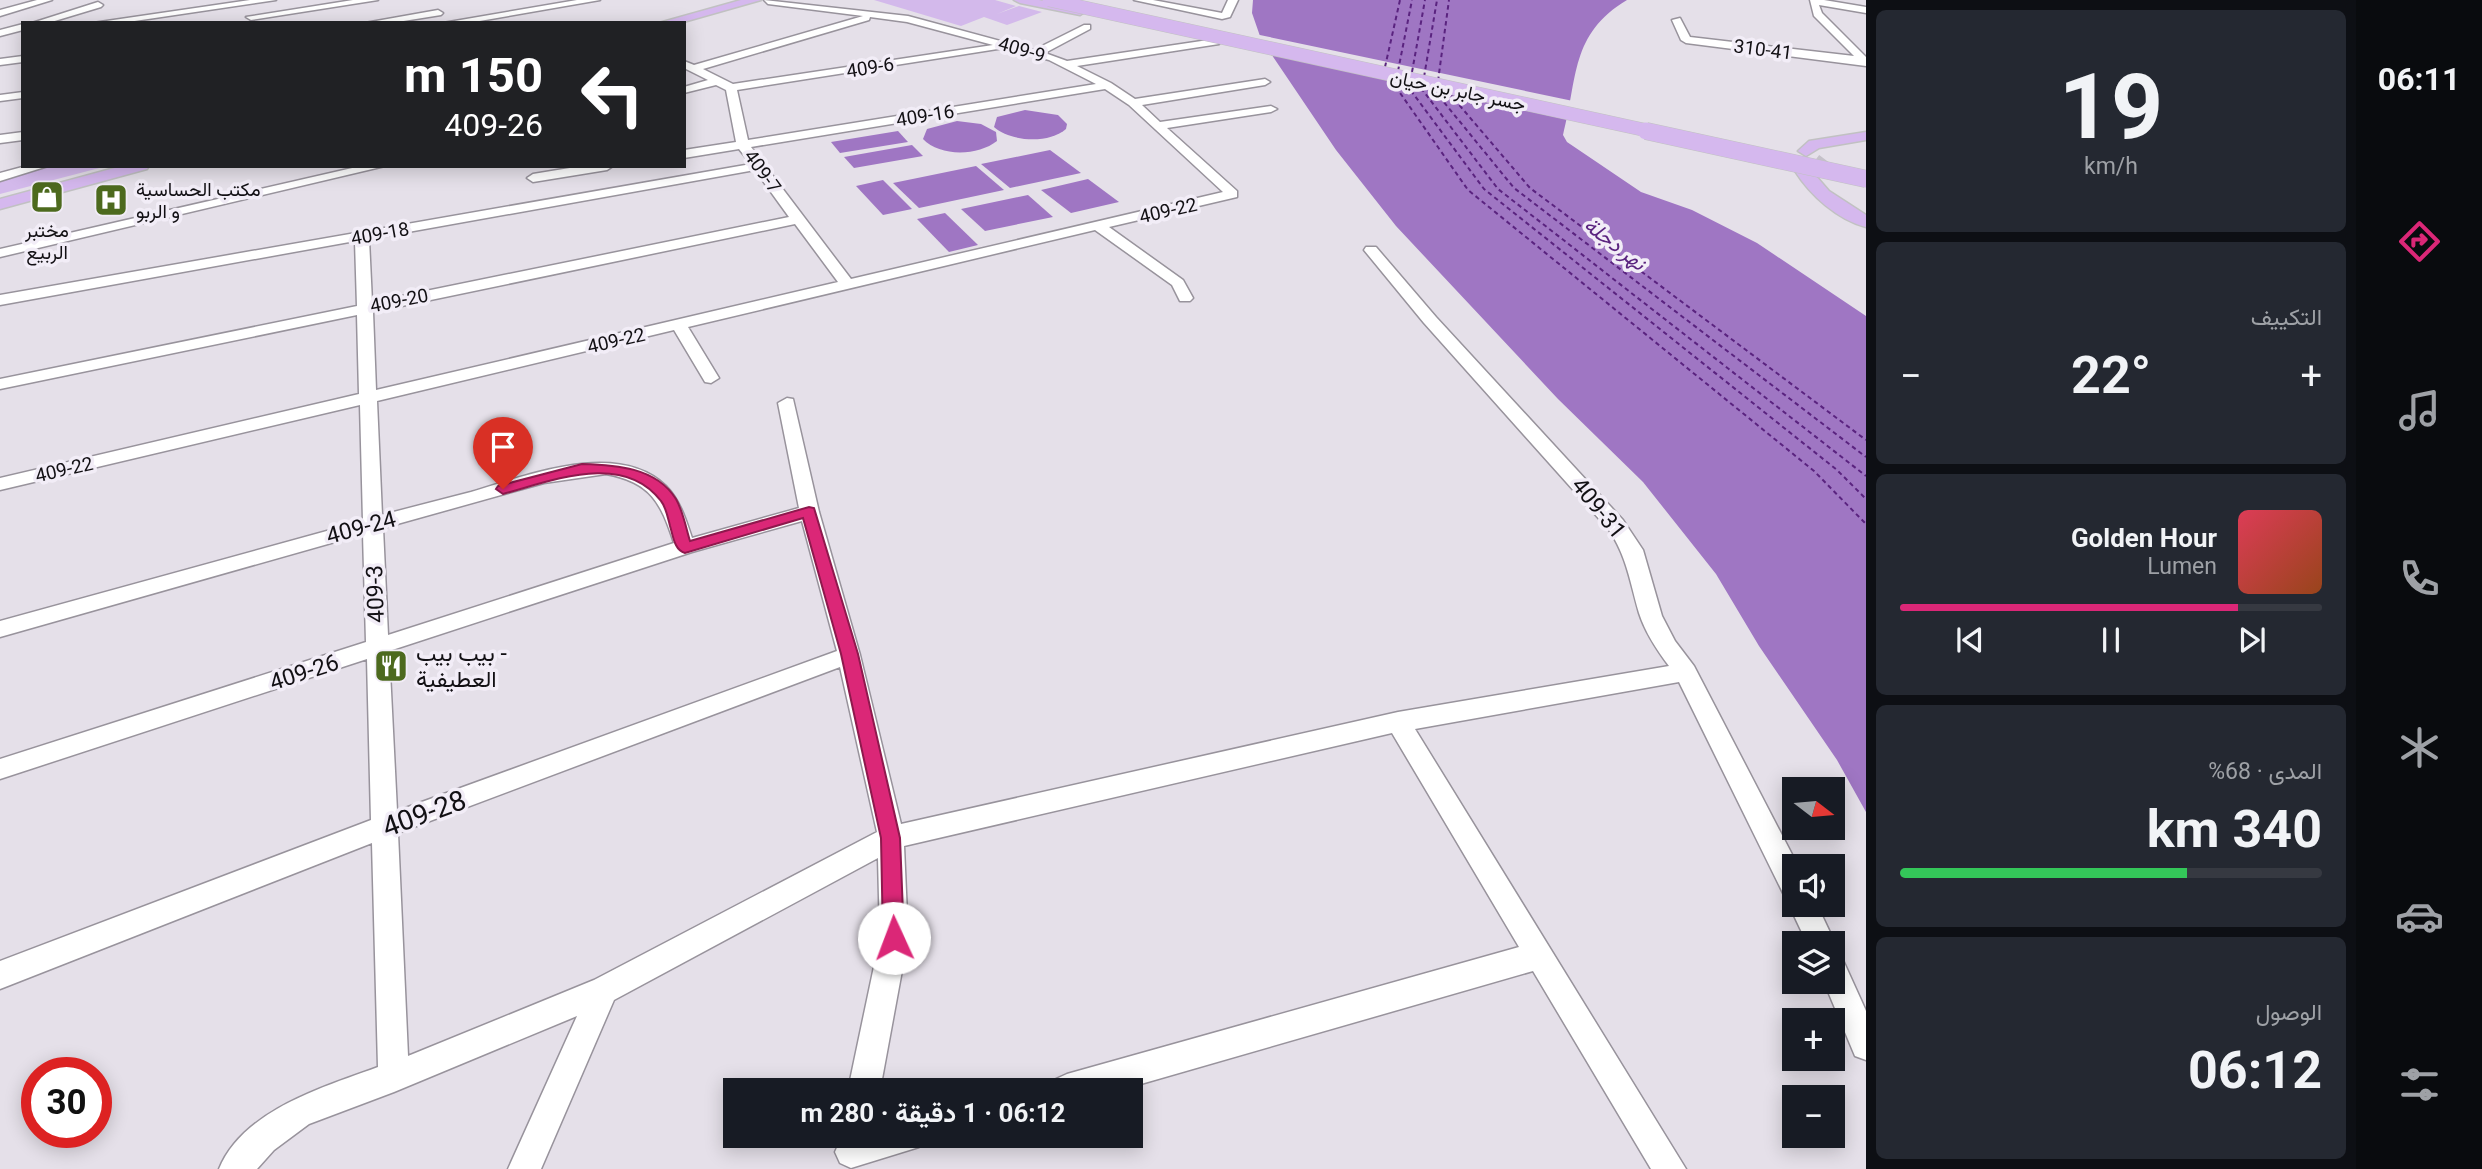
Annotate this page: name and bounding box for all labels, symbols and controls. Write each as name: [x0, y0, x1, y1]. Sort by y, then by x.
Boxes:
street label: 409-9: [996, 32, 1048, 67]
street label: 310-41: [1732, 35, 1793, 64]
text: 150 m: [404, 47, 543, 104]
icon: left: [567, 49, 658, 140]
street label: 409-6: [845, 52, 896, 83]
text: 19: [2059, 54, 2163, 160]
text: 06:11: [2378, 60, 2460, 98]
street label: جسر جابر بن حيان: [1388, 65, 1528, 116]
street label: 409-16: [894, 100, 956, 131]
text: 409-26: [444, 106, 543, 144]
street label: 409-7: [739, 145, 786, 197]
text: km/h: [2084, 153, 2138, 180]
shop icon: مختبر الربيع: [28, 178, 66, 216]
place label: مكتب الحساسية و الربو: [136, 178, 261, 223]
hospital icon: مكتب الحساسية و الربو: [92, 181, 130, 219]
street label: 409-22: [1137, 193, 1199, 228]
water label: نهر دجلة: [1579, 213, 1651, 277]
street label: 409-18: [349, 217, 411, 250]
icon: directions: [2395, 217, 2444, 266]
place label: مختبر الربيع: [24, 219, 69, 266]
street label: 409-20: [368, 284, 430, 317]
text: التكييف: [2251, 304, 2322, 331]
street label: 409-22: [585, 323, 647, 358]
text: 22°: [2071, 345, 2151, 406]
text: −: [1900, 354, 1922, 398]
text: +: [2300, 354, 2322, 398]
icon: music: [2395, 386, 2444, 435]
pin: [473, 417, 533, 489]
icon: arrive: [484, 428, 522, 466]
street label: 409-22: [33, 452, 95, 487]
street label: 409-31: [1566, 472, 1631, 544]
street label: 409-24: [323, 505, 399, 550]
text: Golden Hour: [2071, 523, 2217, 553]
text: Lumen: [2147, 553, 2217, 580]
icon: phone: [2395, 554, 2444, 603]
street label: 409-3: [361, 564, 390, 623]
icon: previous: [1951, 621, 1989, 659]
icon: pause: [2092, 621, 2130, 659]
icon: next: [2233, 621, 2271, 659]
place label: بيب بيب - العطيفية: [416, 640, 507, 693]
restaurant icon: بيب بيب - العطيفية: [372, 647, 410, 685]
street label: 409-26: [266, 649, 342, 696]
icon: climate: [2395, 723, 2444, 772]
text: المدى · 68%: [2208, 758, 2322, 785]
north arrow: [1782, 777, 1844, 840]
map controls: [1782, 777, 1845, 1148]
street label: 409-28: [378, 783, 470, 844]
text: 340 km: [2147, 799, 2322, 860]
button: sound: [1782, 854, 1845, 917]
icon: car: [2395, 892, 2444, 941]
position arrow: [857, 901, 931, 975]
button: layers: [1782, 931, 1845, 994]
text: الوصول: [2256, 999, 2322, 1026]
button: +: [1782, 1008, 1845, 1071]
text: 06:12: [2188, 1040, 2322, 1101]
speed limit sign: 30: [21, 1057, 112, 1148]
icon: filters: [2395, 1060, 2444, 1109]
button: −: [1782, 1085, 1845, 1148]
text: 06:12 · 1 دقيقة · 280 m: [800, 1098, 1066, 1128]

